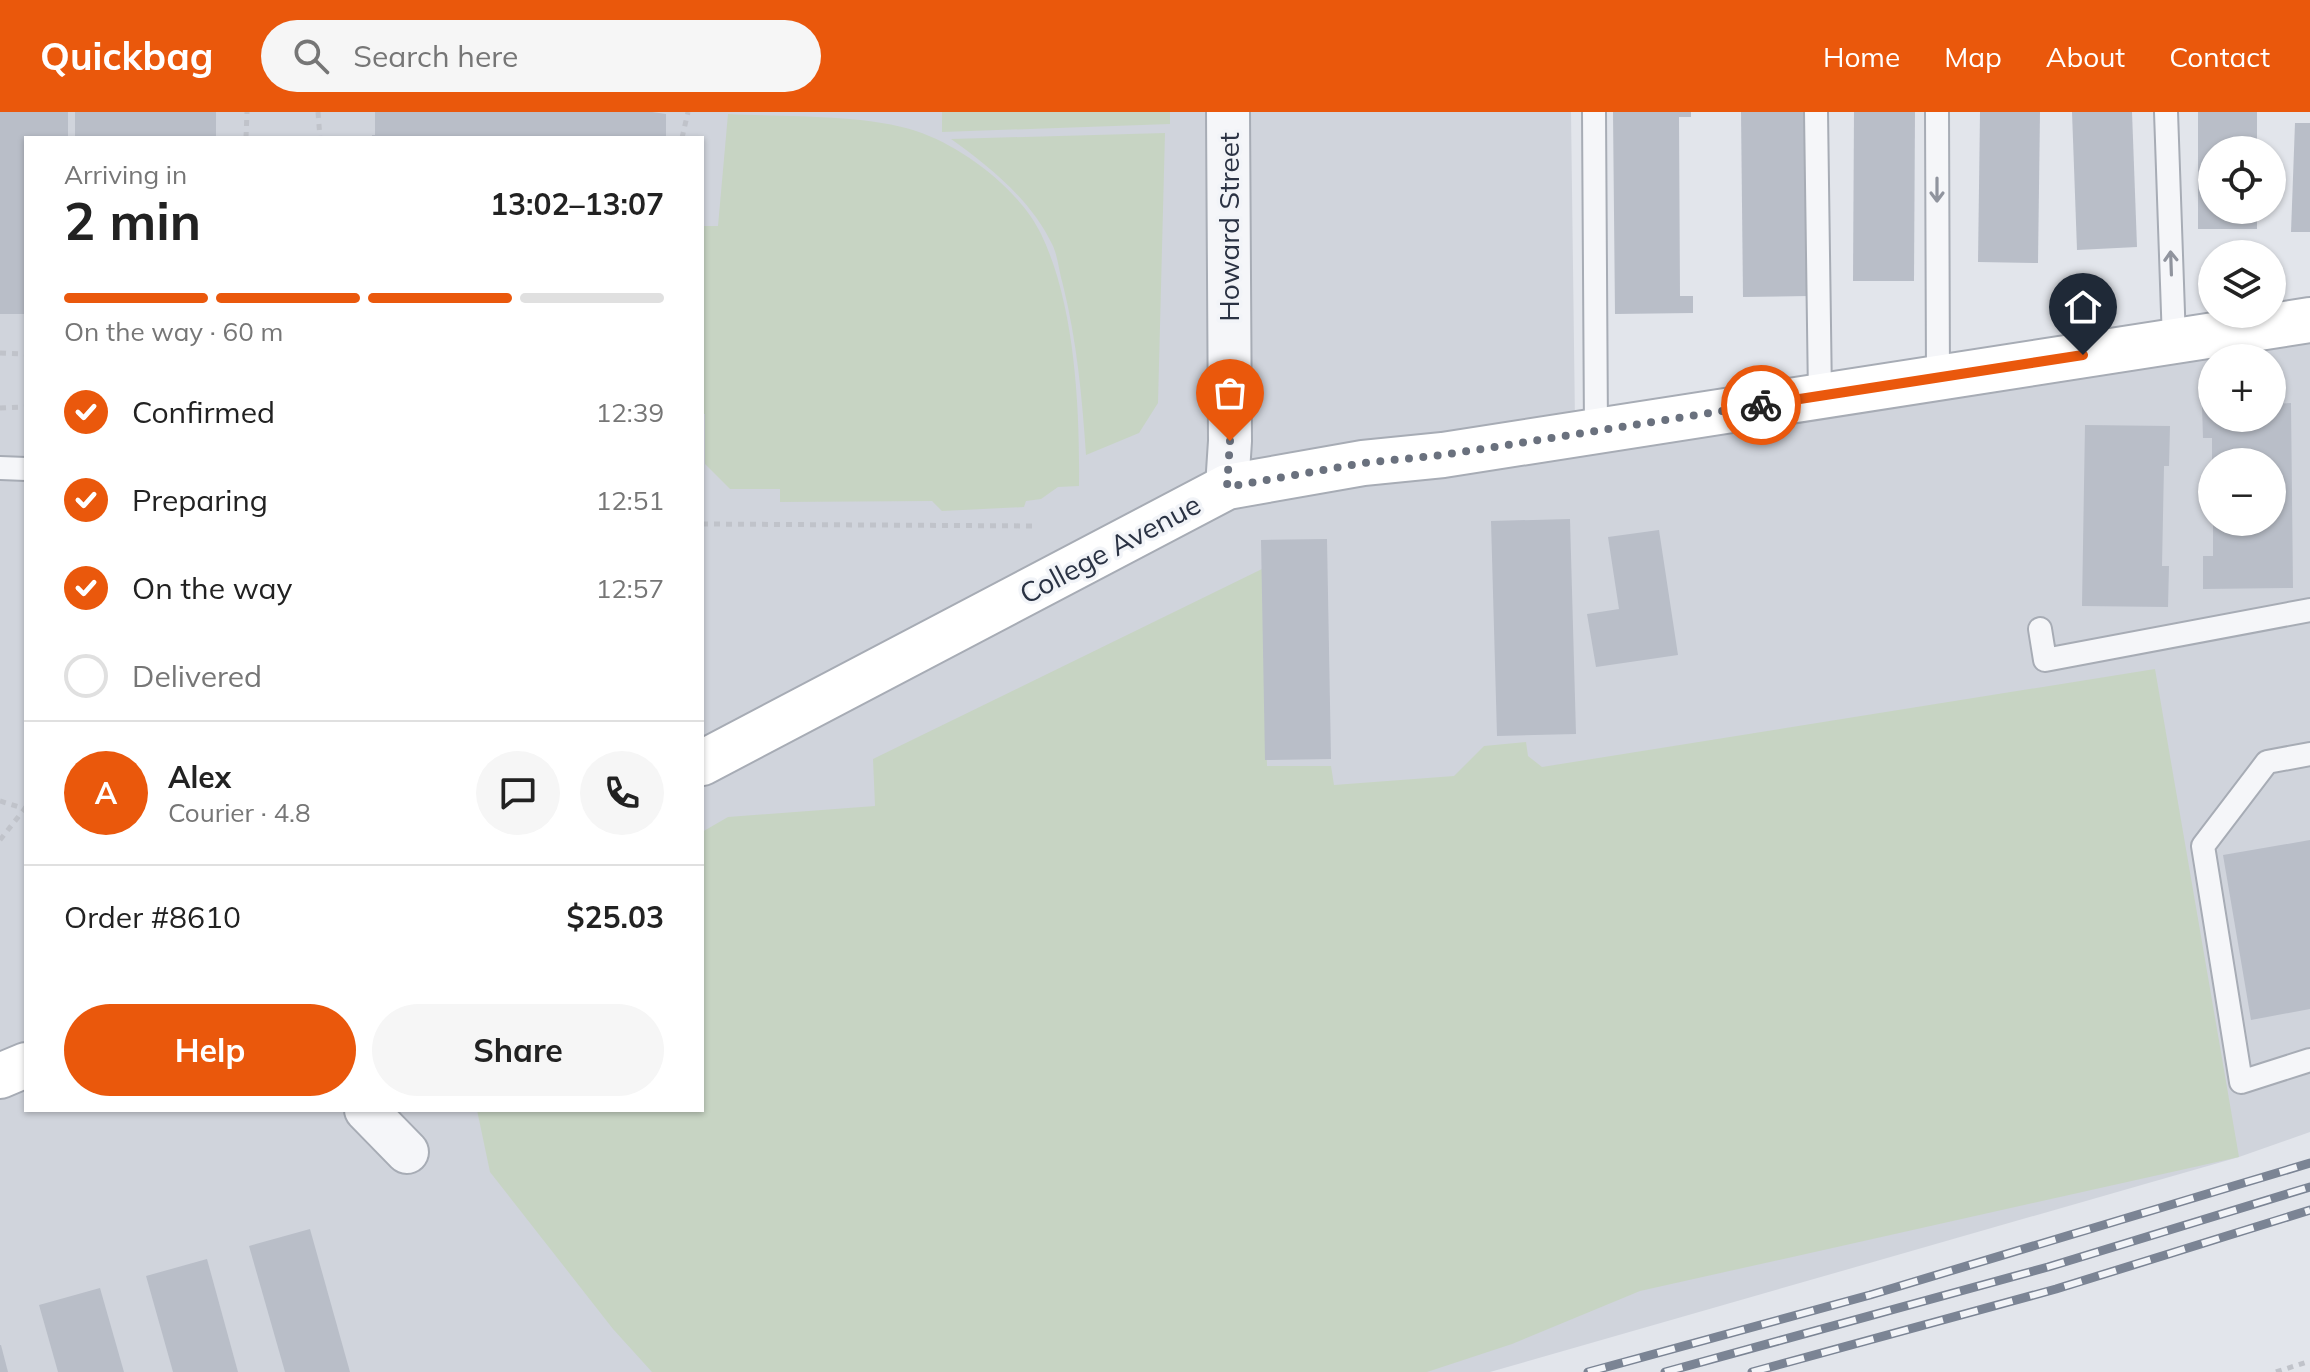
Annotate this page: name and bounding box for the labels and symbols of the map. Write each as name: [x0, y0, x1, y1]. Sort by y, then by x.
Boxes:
street label: Howard Street: [1211, 132, 1246, 322]
one-way arrow: [1929, 176, 1945, 203]
one-way arrow: [2164, 250, 2179, 277]
pin: [2049, 273, 2117, 355]
pin: [1196, 359, 1264, 441]
courier: [1721, 365, 1801, 445]
street label: College Avenue: [1013, 486, 1206, 611]

